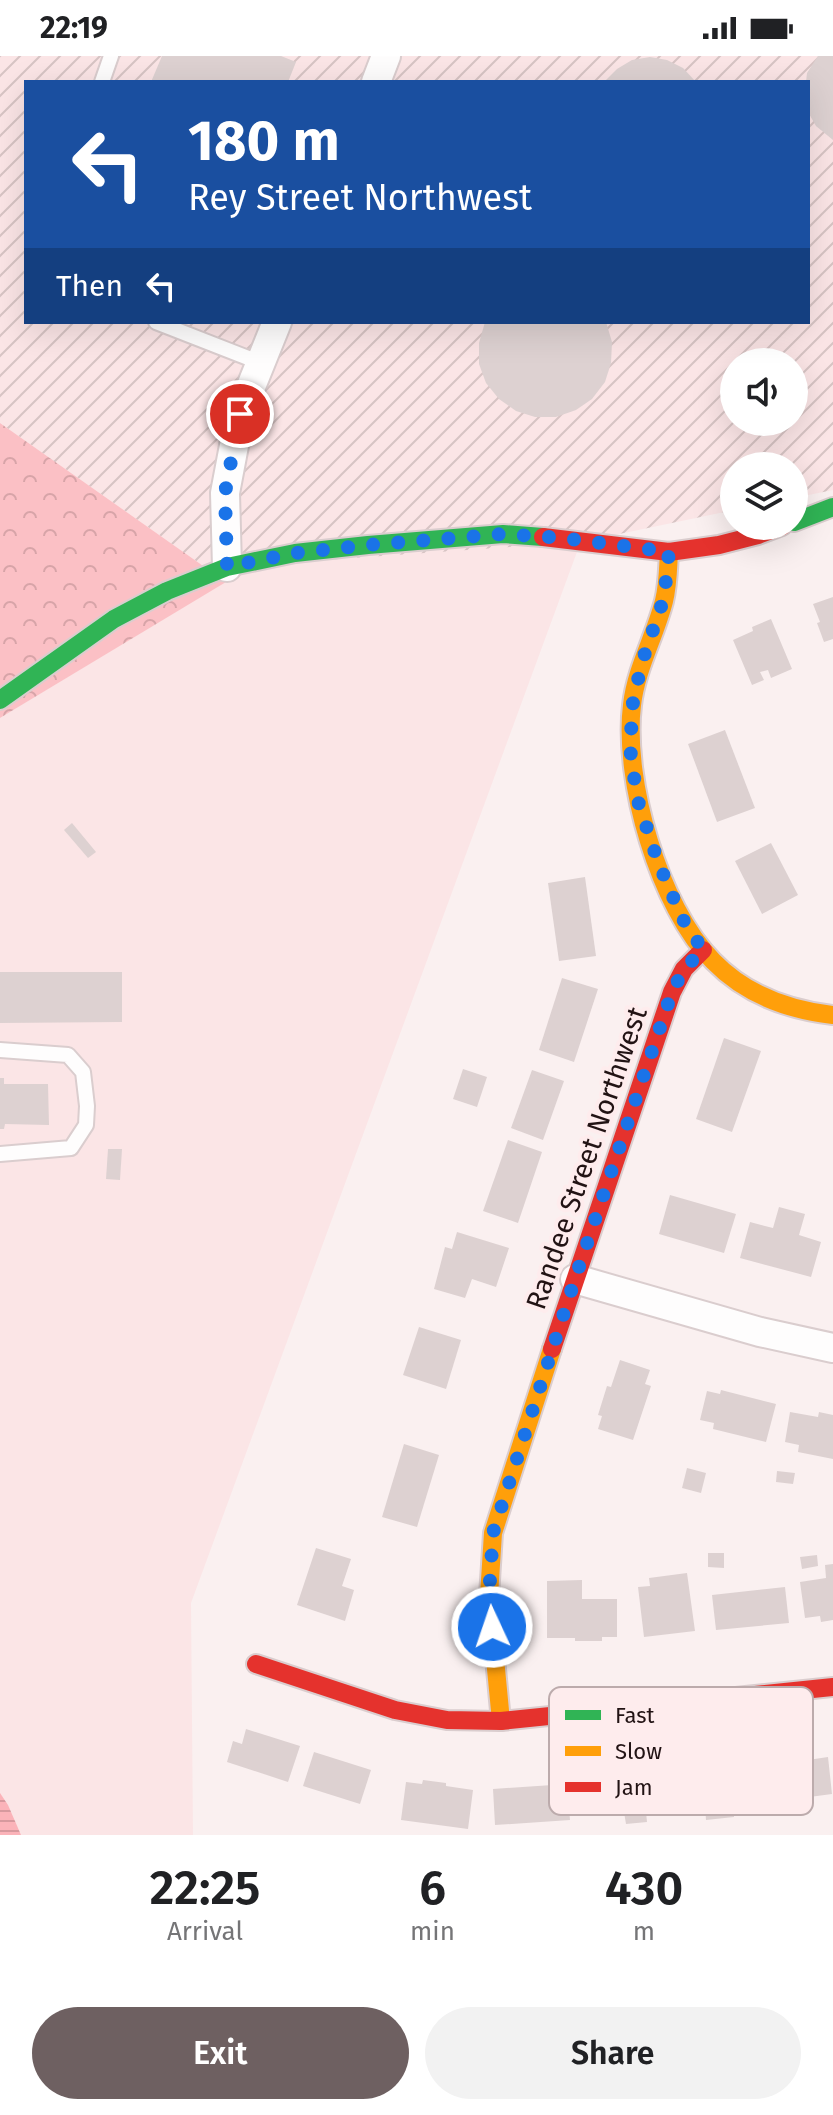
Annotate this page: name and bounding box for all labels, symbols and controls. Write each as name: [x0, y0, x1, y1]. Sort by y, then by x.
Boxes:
text: 22:19: [40, 10, 108, 46]
text: 180 m: [188, 108, 340, 175]
icon: left: [56, 112, 160, 216]
text: Rey Street Northwest: [188, 176, 532, 220]
icon: left: [139, 264, 183, 308]
text: Then: [56, 268, 123, 304]
map controls: [720, 348, 808, 540]
button: sound: [720, 348, 808, 436]
pin: [206, 380, 274, 448]
icon: arrive: [218, 392, 262, 436]
button: layers: [720, 452, 808, 540]
street label: Randee Street Northwest: [519, 1002, 654, 1314]
position arrow: [450, 1585, 534, 1669]
legend: [549, 1687, 813, 1815]
text: Fast: [615, 1702, 655, 1729]
text: Slow: [615, 1738, 662, 1765]
text: Jam: [615, 1774, 653, 1801]
text: 22:25: [150, 1859, 260, 1917]
text: 6: [419, 1859, 446, 1917]
text: 430: [605, 1859, 683, 1917]
text: Arrival: [167, 1916, 243, 1947]
text: min: [410, 1916, 455, 1947]
text: m: [633, 1916, 655, 1947]
button: Exit: [32, 2007, 409, 2099]
button: Share: [425, 2007, 801, 2099]

